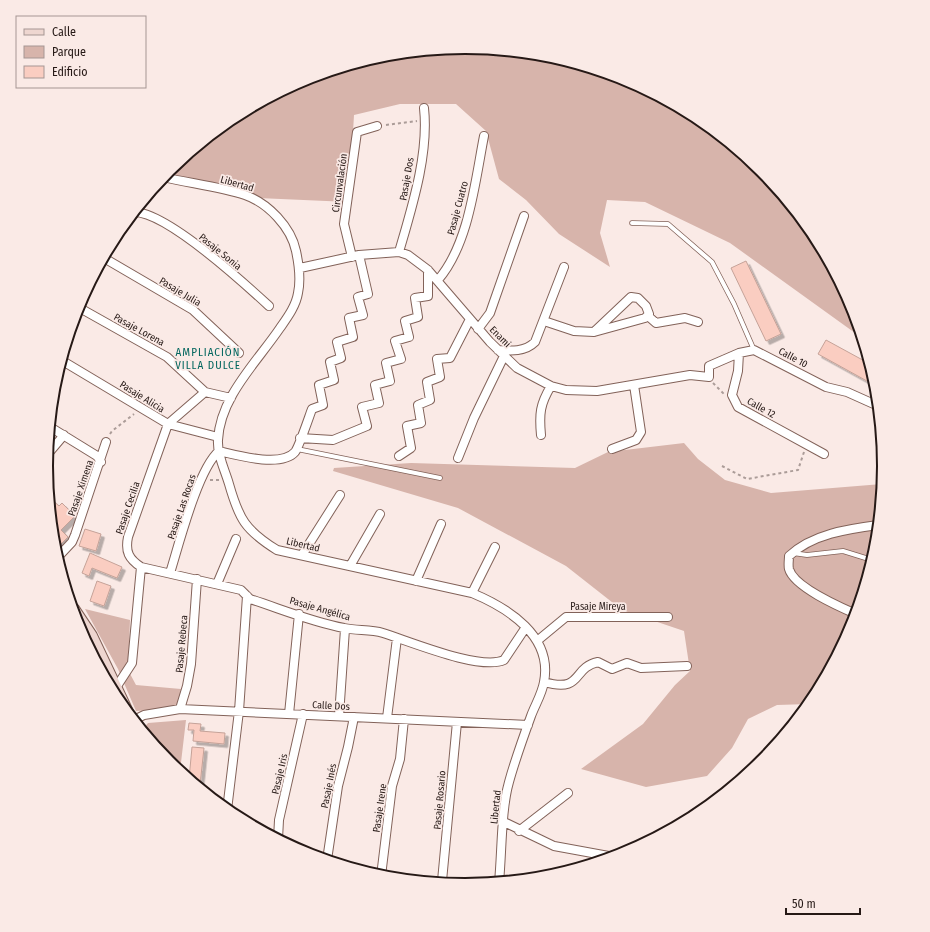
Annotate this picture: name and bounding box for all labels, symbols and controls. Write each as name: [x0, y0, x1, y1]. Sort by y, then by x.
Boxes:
legend: [16, 16, 146, 88]
text: Calle: [52, 25, 76, 39]
text: Parque: [52, 45, 86, 59]
text: Edificio: [52, 65, 88, 79]
street label: Circunvalación: [330, 153, 350, 213]
street label: Pasaje Dos: [397, 156, 417, 202]
street label: Libertad: [219, 174, 255, 194]
street label: Pasaje Cuatro: [445, 180, 471, 236]
street label: Pasaje Sonia: [196, 231, 244, 273]
street label: Pasaje Julia: [157, 275, 203, 309]
street label: Pasaje Lorena: [112, 311, 167, 349]
street label: Enami: [487, 324, 513, 350]
district label: AMPLIACIÓN VILLA DULCE: [175, 345, 241, 372]
street label: Calle 10: [776, 345, 810, 371]
street label: Pasaje Alicia: [117, 379, 167, 416]
street label: Calle 12: [745, 395, 778, 421]
street label: Pasaje Ximena: [66, 458, 96, 518]
street label: Pasaje Las Rocas: [165, 473, 199, 541]
street label: Pasaje Cecilia: [113, 480, 143, 536]
street label: Libertad: [285, 535, 321, 555]
street label: Pasaje Angélica: [288, 595, 352, 623]
street label: Pasaje Mireya: [570, 601, 626, 613]
street label: Pasaje Rebeca: [173, 615, 191, 673]
street label: Calle Dos: [312, 699, 350, 713]
street label: Pasaje Iris: [270, 753, 290, 795]
street label: Pasaje Inés: [319, 763, 339, 809]
street label: Pasaje Rosario: [431, 770, 449, 830]
street label: Pasaje Irene: [371, 783, 389, 833]
street label: Libertad: [488, 789, 504, 825]
scale bar: [786, 890, 860, 916]
text: 50 m: [792, 897, 816, 911]

